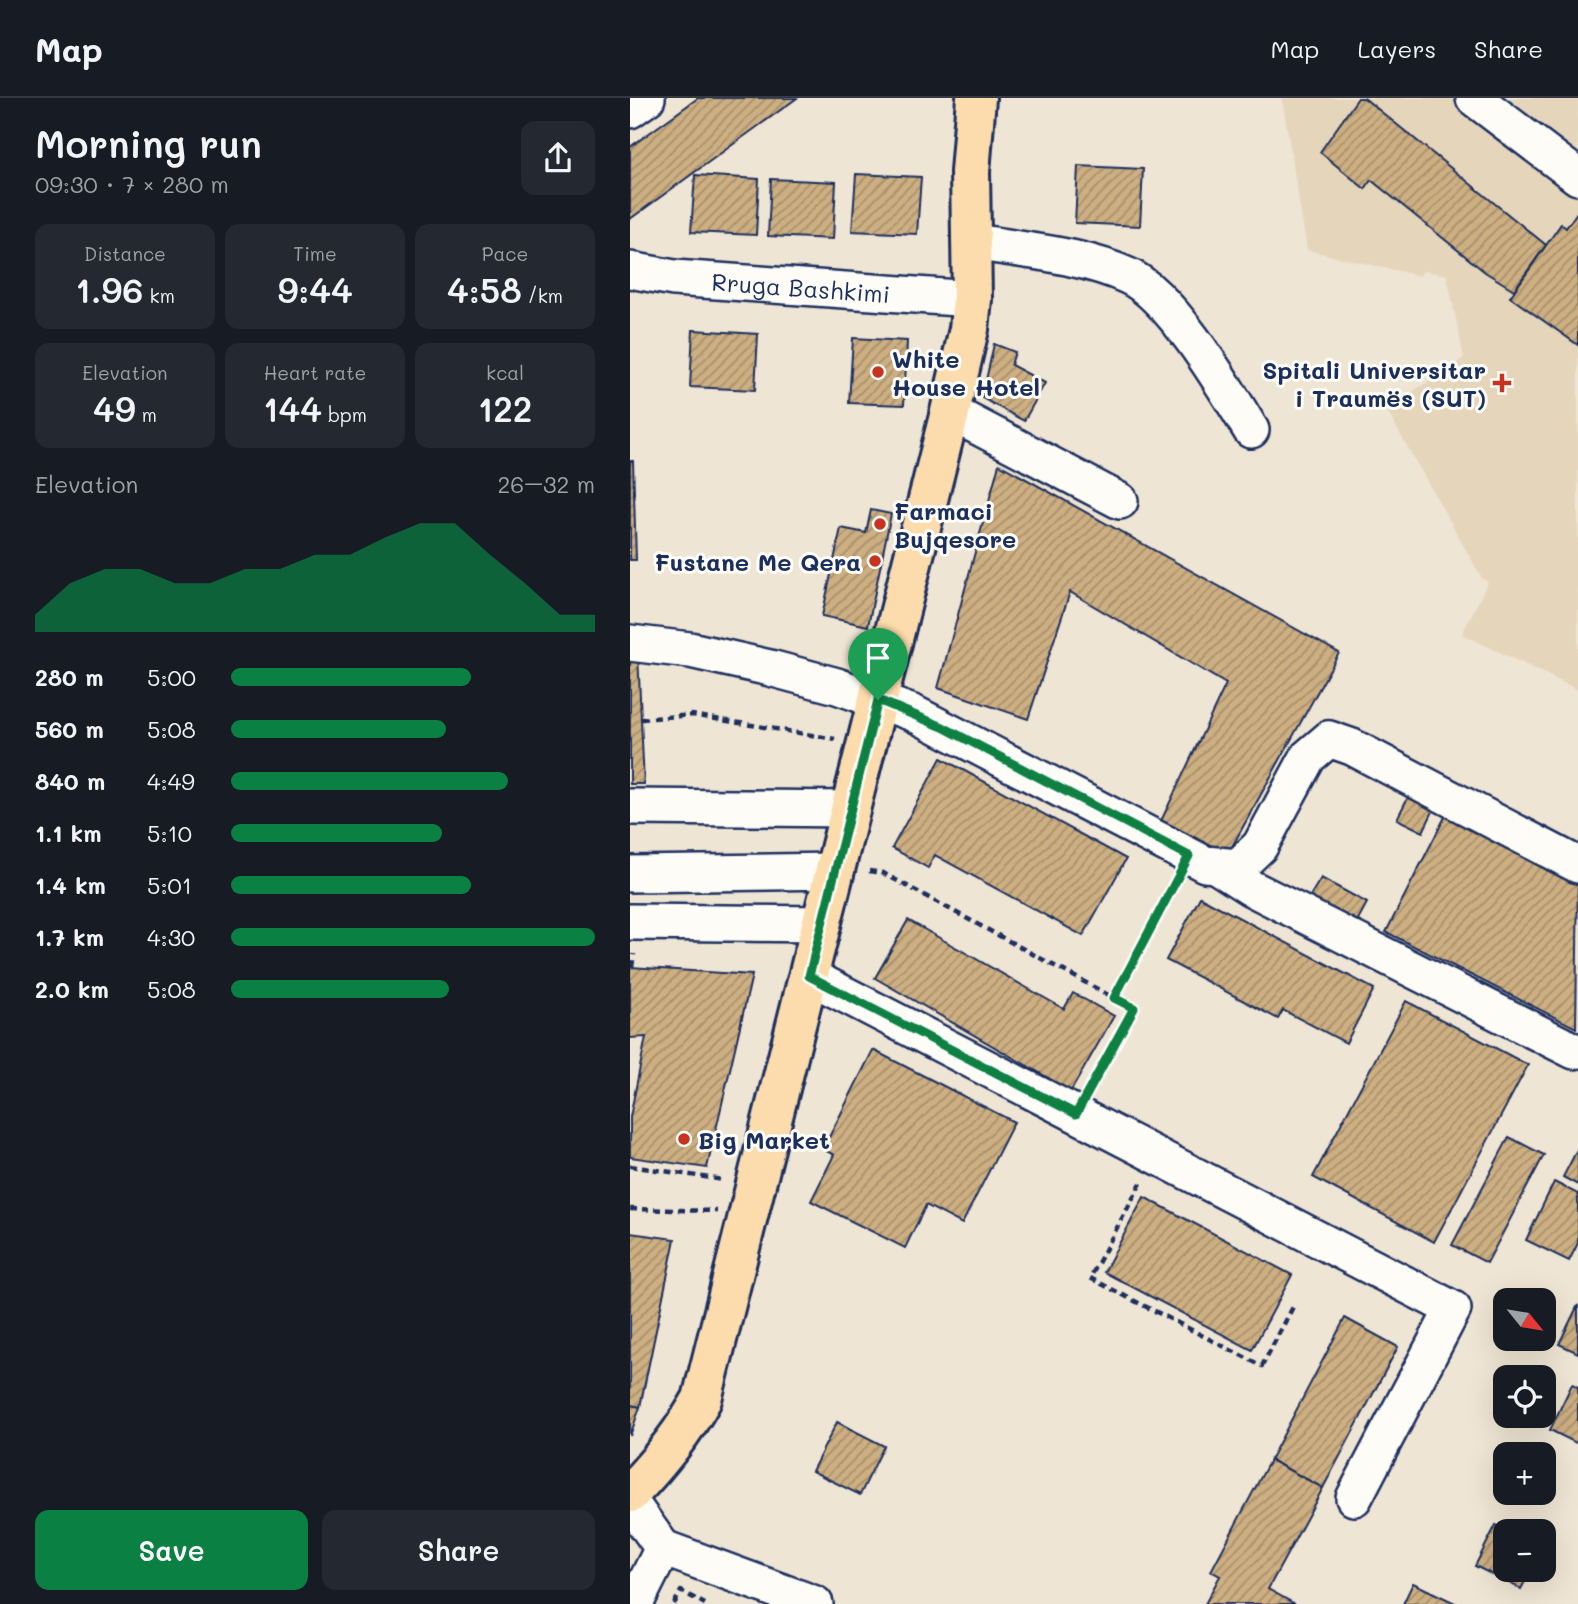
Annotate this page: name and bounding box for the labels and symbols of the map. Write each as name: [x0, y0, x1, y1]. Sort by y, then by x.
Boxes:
street label: Rruga Bashkimi: [711, 265, 891, 309]
place label: White House Hotel: [892, 343, 1040, 402]
place label: Spitali Universitar i Traumës (SUT): [1262, 354, 1486, 413]
marker: White House Hotel: [870, 364, 886, 380]
marker: Spitali Universitar i Traumës (SUT): [1492, 373, 1512, 393]
place label: Farmaci Bujqesore: [894, 495, 1016, 554]
marker: Farmaci Bujqesore: [872, 516, 888, 532]
place label: Fustane Me Qera: [654, 546, 861, 577]
marker: Fustane Me Qera: [867, 553, 883, 569]
pin: [848, 628, 908, 700]
place label: Big Market: [698, 1124, 830, 1155]
marker: Big Market: [676, 1131, 692, 1147]
north arrow: [1493, 1288, 1556, 1351]

